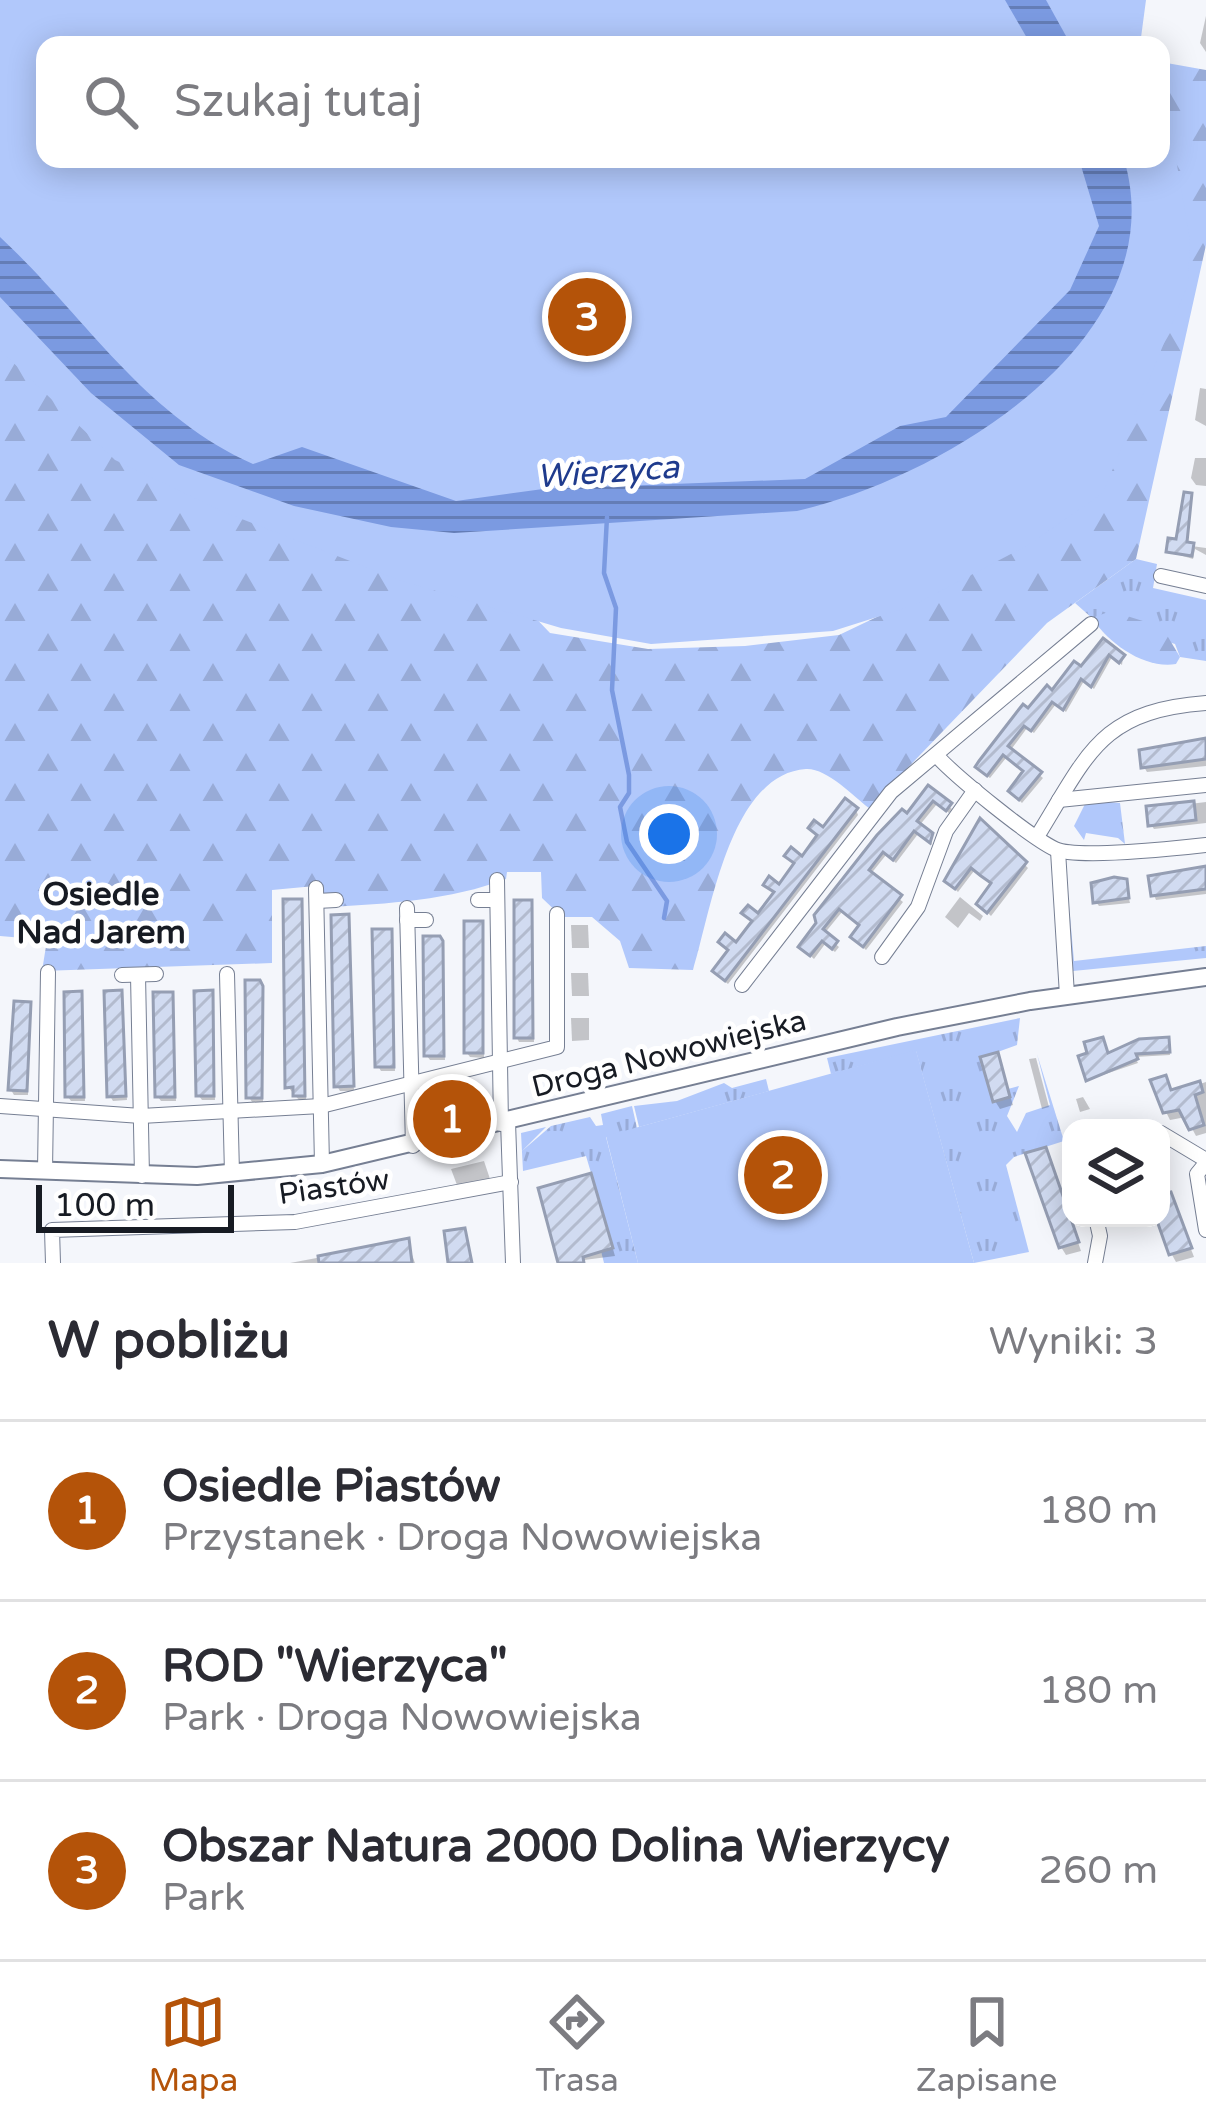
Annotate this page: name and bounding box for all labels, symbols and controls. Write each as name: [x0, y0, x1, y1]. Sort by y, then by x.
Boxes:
search box: [36, 36, 1170, 168]
icon: search: [78, 69, 144, 135]
text: Szukaj tutaj: [174, 75, 423, 129]
pin: 3: [548, 272, 626, 362]
water label: Wierzyca: [535, 447, 682, 496]
your location: [639, 804, 699, 864]
district label: Osiedle Nad Jarem: [16, 875, 186, 952]
street label: Droga Nowowiejska: [528, 1002, 810, 1106]
pin: 1: [413, 1074, 491, 1164]
map controls: [1062, 1119, 1170, 1227]
button: layers: [1062, 1119, 1170, 1227]
pin: 2: [744, 1130, 822, 1220]
street label: Piastów: [276, 1161, 392, 1213]
scale bar: [36, 1179, 234, 1232]
text: 100 m: [54, 1186, 155, 1225]
text: W pobliżu: [48, 1310, 290, 1372]
text: Wyniki: 3: [989, 1318, 1158, 1365]
text: Osiedle Piastów: [162, 1460, 501, 1514]
text: 1: [75, 1487, 99, 1534]
text: 180 m: [1039, 1487, 1158, 1534]
text: Przystanek · Droga Nowowiejska: [162, 1514, 762, 1561]
text: ROD "Wierzyca": [162, 1640, 508, 1694]
text: 2: [75, 1667, 99, 1714]
text: 180 m: [1039, 1667, 1158, 1714]
text: Park · Droga Nowowiejska: [162, 1694, 642, 1741]
text: Obszar Natura 2000 Dolina Wierzycy: [162, 1820, 950, 1874]
text: 3: [75, 1847, 99, 1894]
text: 260 m: [1039, 1847, 1158, 1894]
text: Park: [162, 1874, 245, 1921]
tab: Mapa: [148, 1989, 238, 2100]
tab: Trasa: [535, 1989, 619, 2100]
tab: Zapisane: [916, 1989, 1058, 2100]

